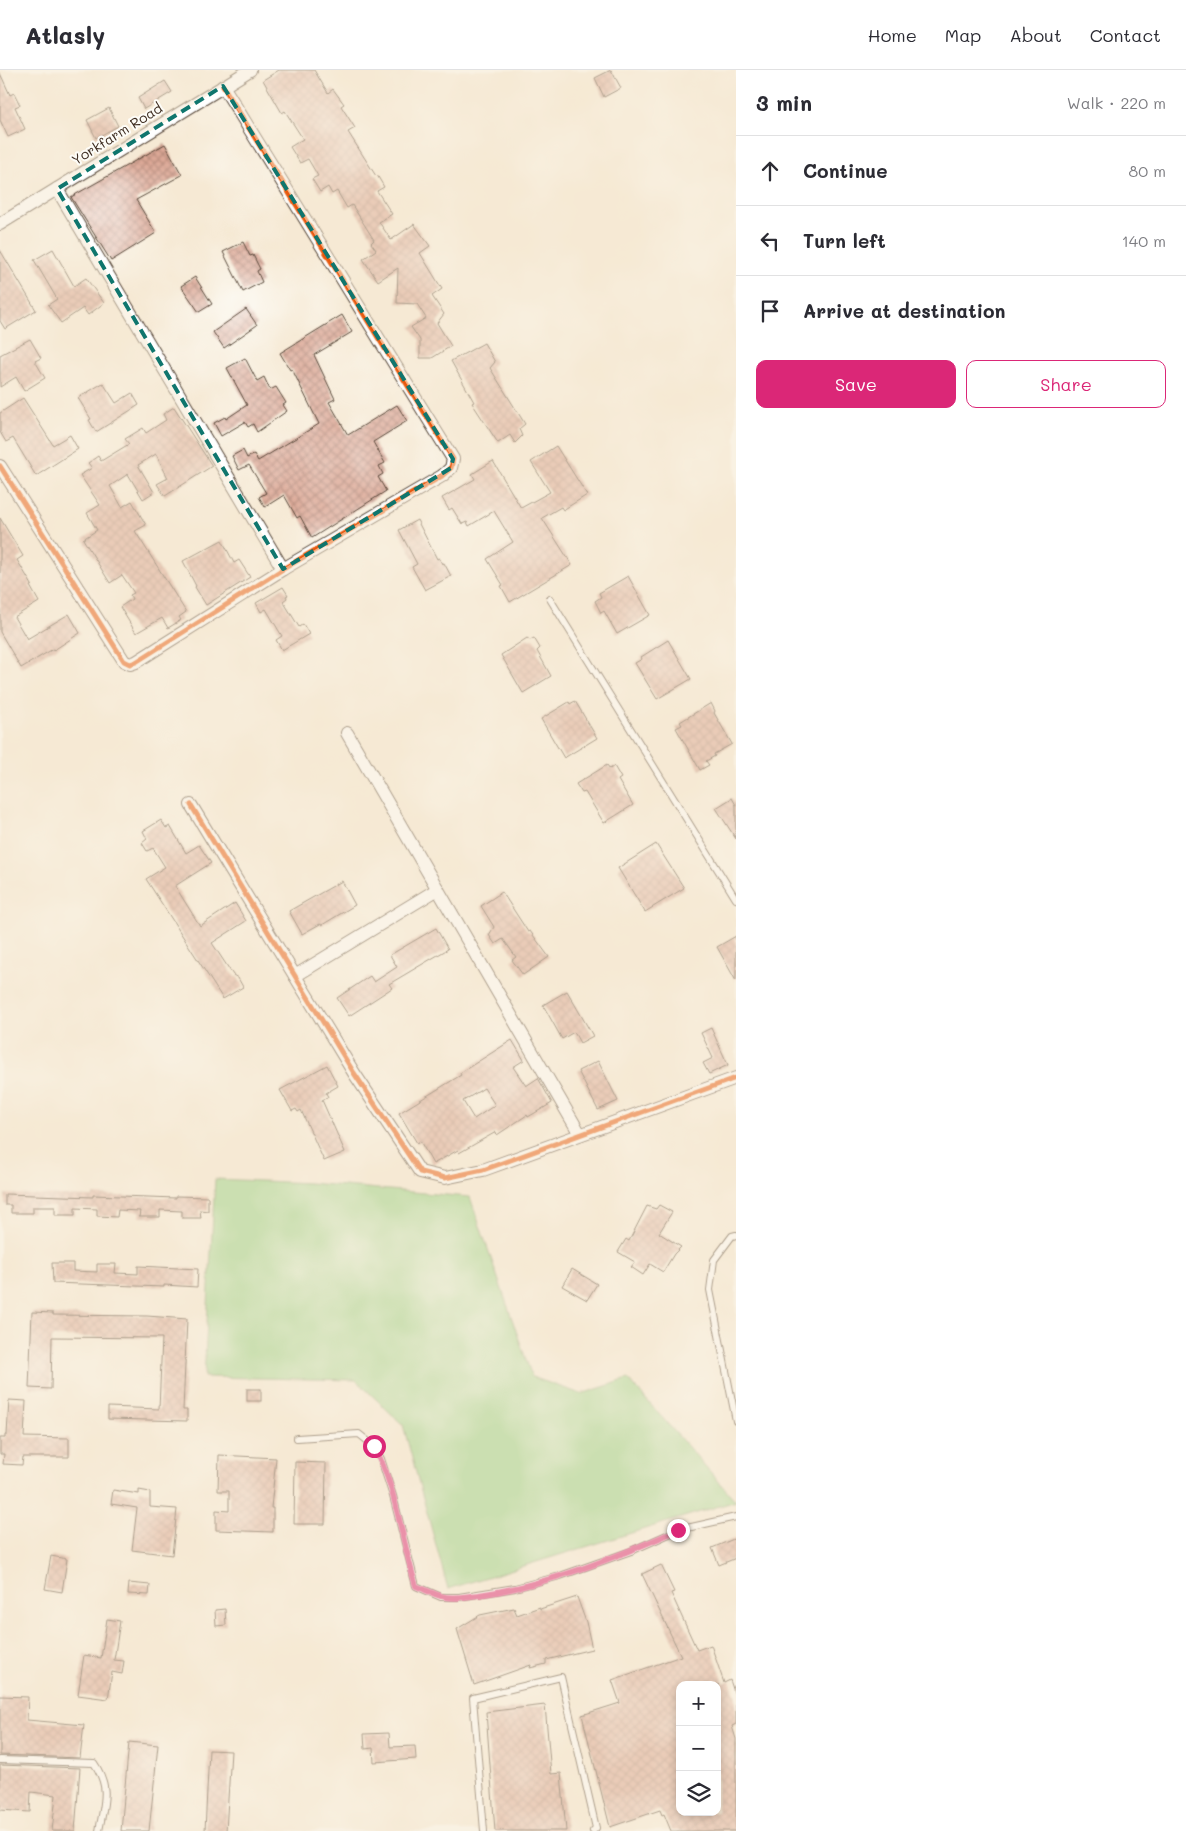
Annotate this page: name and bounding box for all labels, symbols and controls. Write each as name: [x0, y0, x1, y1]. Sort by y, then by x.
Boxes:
text: Atlasly: [25, 19, 105, 50]
text: Home: [868, 23, 917, 47]
text: Map: [945, 23, 981, 47]
text: About: [1009, 23, 1062, 47]
text: Contact: [1090, 23, 1161, 47]
text: 3 min: [756, 89, 812, 116]
text: Walk · 220 m: [1067, 92, 1166, 113]
street label: Yorkfarm Road: [68, 98, 166, 169]
icon: ahead: [756, 157, 784, 185]
text: Continue: [803, 158, 888, 183]
text: 80 m: [1129, 160, 1166, 181]
icon: left: [756, 227, 784, 255]
text: Turn left: [803, 228, 886, 253]
text: 140 m: [1122, 230, 1166, 251]
icon: arrive: [756, 297, 784, 325]
text: Arrive at destination: [803, 298, 1006, 323]
button: Save: [756, 360, 956, 408]
button: Share: [966, 360, 1166, 408]
route start: [363, 1435, 386, 1458]
route end: [667, 1519, 690, 1542]
map controls: [676, 1681, 721, 1816]
button: +: [676, 1681, 721, 1726]
button: −: [676, 1726, 721, 1771]
button: layers: [676, 1771, 721, 1816]

